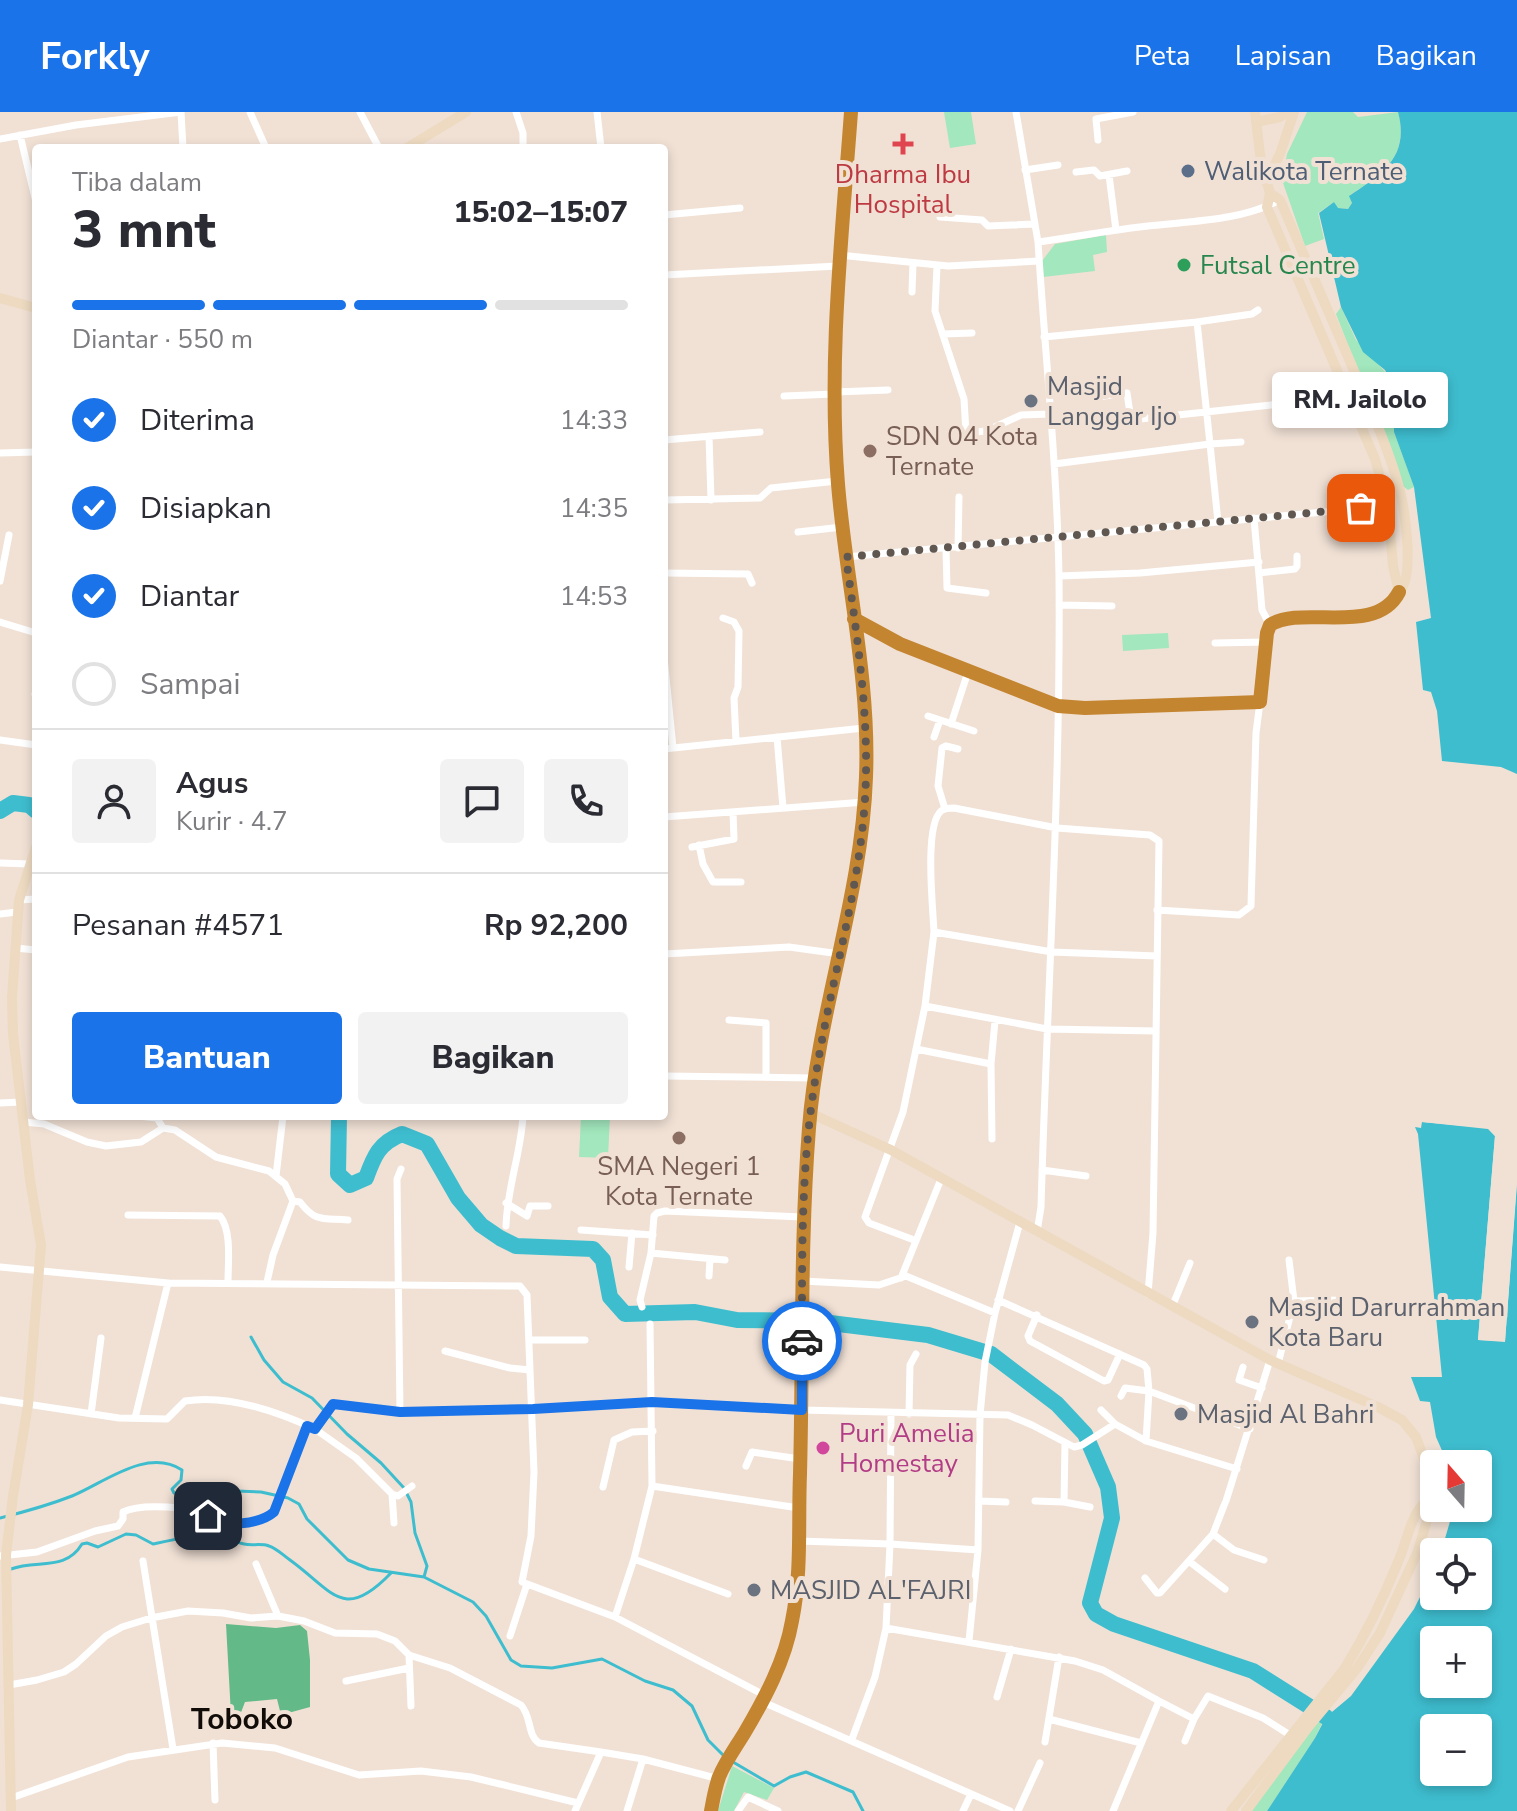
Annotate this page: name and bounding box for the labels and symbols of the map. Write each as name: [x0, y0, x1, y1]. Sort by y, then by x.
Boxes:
marker: Dharma Ibu Hospital: [892, 133, 914, 155]
place label: Walikota Ternate: [1204, 154, 1403, 189]
place label: Dharma Ibu Hospital: [835, 157, 971, 222]
marker: Walikota Ternate: [1179, 162, 1197, 180]
place label: Futsal Centre: [1200, 248, 1356, 283]
marker: Futsal Centre: [1175, 256, 1193, 274]
place label: Masjid Langgar Ijo: [1047, 369, 1177, 434]
callout: RM. Jailolo: [1273, 372, 1449, 428]
marker: Masjid Langgar Ijo: [1022, 392, 1040, 410]
place label: SDN 04 Kota Ternate: [886, 419, 1038, 484]
marker: SDN 04 Kota Ternate: [861, 442, 879, 460]
pin: [1327, 474, 1395, 542]
marker: SMA Negeri 1 Kota Ternate: [670, 1129, 688, 1147]
place label: SMA Negeri 1 Kota Ternate: [597, 1149, 761, 1214]
place label: Masjid Darurrahman Kota Baru: [1268, 1290, 1505, 1355]
courier: [762, 1301, 842, 1381]
marker: Masjid Darurrahman Kota Baru: [1243, 1313, 1261, 1331]
place label: Masjid Al Bahri: [1197, 1397, 1374, 1432]
marker: Masjid Al Bahri: [1172, 1405, 1190, 1423]
place label: Puri Amelia Homestay: [839, 1416, 974, 1481]
marker: Puri Amelia Homestay: [814, 1439, 832, 1457]
north arrow: [1420, 1450, 1492, 1522]
pin: [174, 1482, 242, 1550]
place label: MASJID AL'FAJRI: [770, 1573, 971, 1608]
marker: MASJID AL'FAJRI: [745, 1581, 763, 1599]
district label: Toboko: [191, 1699, 293, 1740]

